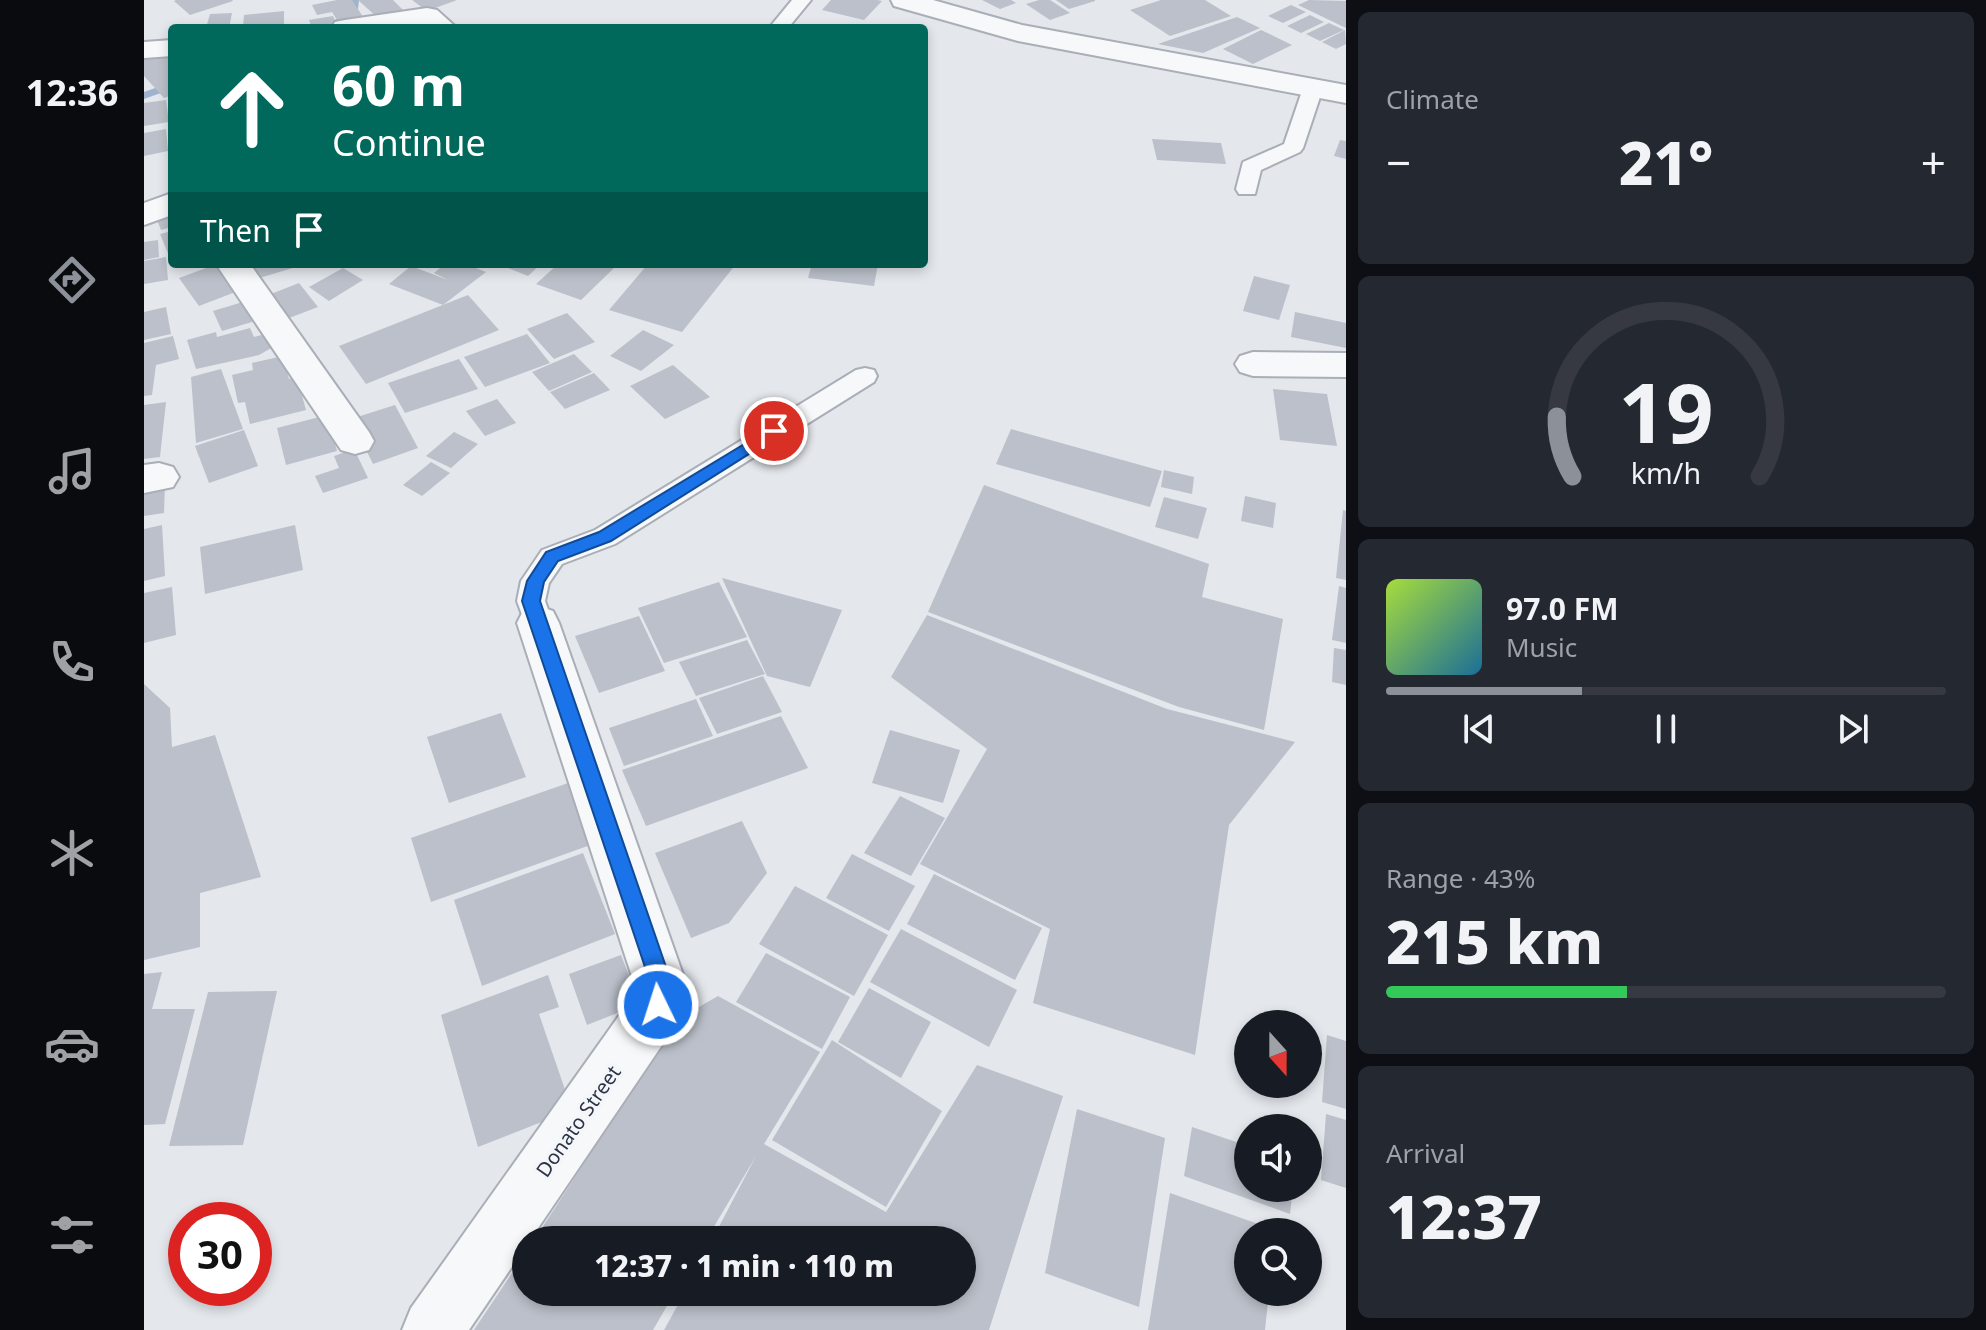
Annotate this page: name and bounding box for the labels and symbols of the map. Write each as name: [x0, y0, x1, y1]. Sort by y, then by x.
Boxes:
pin: [740, 397, 808, 465]
position arrow: [616, 963, 700, 1047]
north arrow: [1234, 1010, 1322, 1098]
street label: Donato Street: [529, 1060, 627, 1182]
speed limit sign: 30: [168, 1202, 272, 1306]

